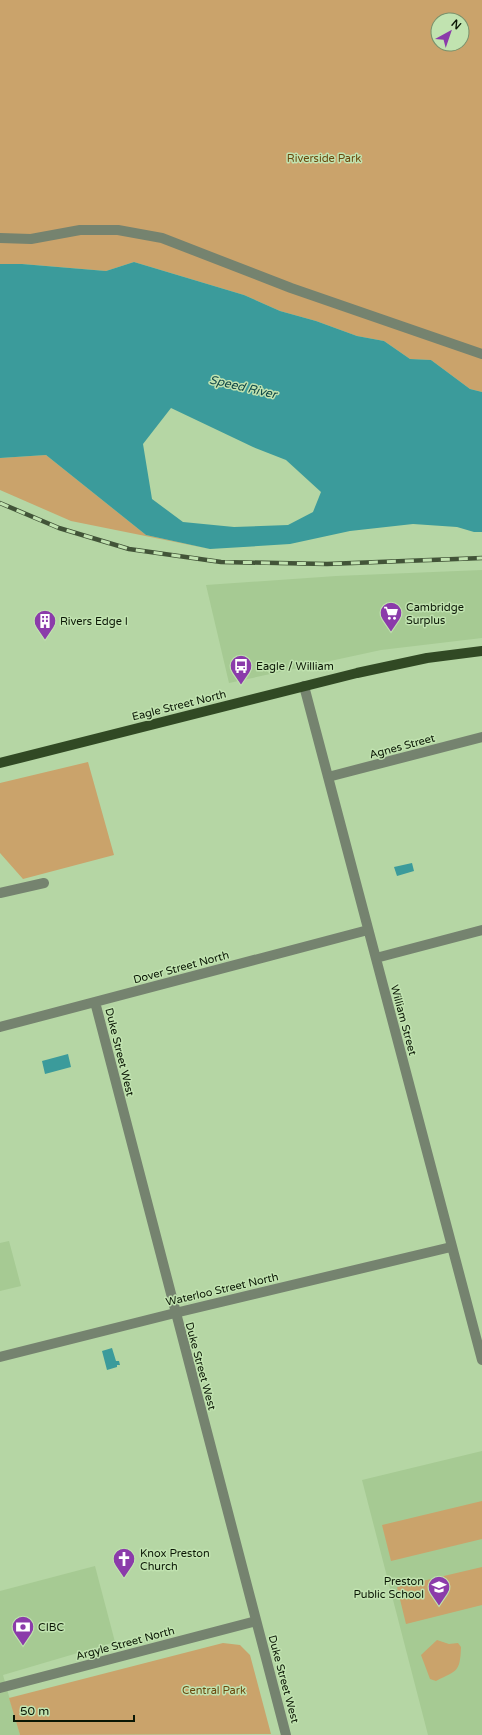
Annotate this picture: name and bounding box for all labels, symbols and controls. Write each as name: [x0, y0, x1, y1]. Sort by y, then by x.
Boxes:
north arrow: [430, 12, 470, 52]
text: N: [449, 17, 464, 33]
park label: Riverside Park: [287, 152, 361, 165]
water label: Speed River: [208, 372, 279, 402]
supermarket icon: Cambridge Surplus: [378, 600, 404, 633]
place label: Cambridge Surplus: [406, 601, 464, 627]
building icon: Rivers Edge I: [32, 608, 58, 641]
place label: Rivers Edge I: [60, 615, 128, 628]
bus stop icon: Eagle / William: [228, 653, 254, 686]
place label: Eagle / William: [256, 660, 334, 673]
street label: Eagle Street North: [131, 687, 228, 723]
street label: Agnes Street: [368, 731, 436, 762]
street label: Dover Street North: [132, 948, 230, 987]
street label: William Street: [388, 983, 419, 1057]
street label: Duke Street West: [102, 1007, 137, 1098]
street label: Waterloo Street North: [165, 1270, 280, 1309]
street label: Duke Street West: [183, 1321, 219, 1411]
church icon: Knox Preston Church: [111, 1546, 137, 1579]
place label: Knox Preston Church: [140, 1547, 210, 1573]
school or university icon: Preston Public School: [426, 1574, 452, 1607]
place label: Preston Public School: [353, 1575, 424, 1601]
bank icon: CIBC: [10, 1614, 36, 1647]
place label: CIBC: [38, 1621, 64, 1634]
street label: Argyle Street North: [74, 1624, 176, 1663]
street label: Duke Street West: [266, 1634, 302, 1724]
park label: Central Park: [182, 1684, 246, 1697]
scale bar: [14, 1697, 134, 1723]
text: 50 m: [20, 1704, 49, 1718]

